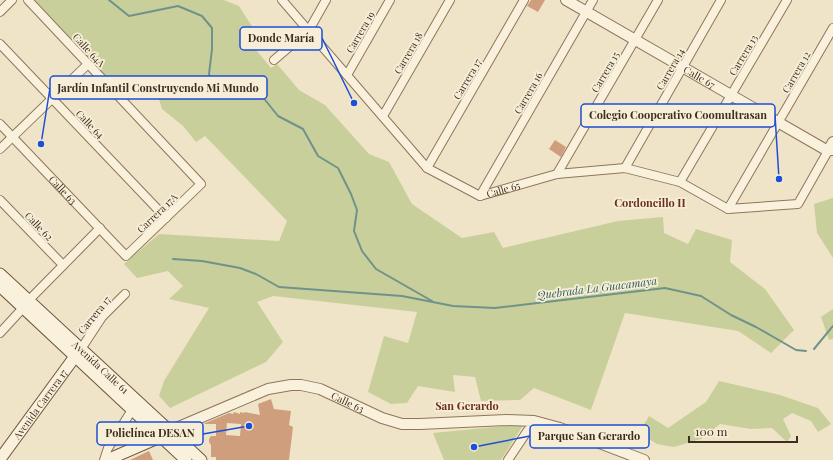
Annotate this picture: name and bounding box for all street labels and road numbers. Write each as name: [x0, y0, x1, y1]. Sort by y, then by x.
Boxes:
street label: Carrera 19: [342, 8, 378, 56]
street label: Carrera 18: [390, 29, 426, 77]
street label: Calle 64A: [70, 30, 109, 70]
street label: Carrera 13: [725, 31, 761, 78]
street label: Carrera 14: [652, 46, 688, 92]
street label: Carrera 12: [778, 48, 814, 95]
street label: Carrera 15: [588, 49, 622, 95]
street label: Carrera 17: [450, 56, 484, 102]
street label: Calle 67: [681, 62, 718, 92]
street label: Carrera 16: [510, 69, 546, 117]
street label: Calle 64: [73, 106, 107, 142]
street label: Calle 63: [46, 172, 80, 208]
street label: Calle 65: [485, 178, 522, 201]
street label: Carrera 17A: [134, 190, 181, 236]
street label: Calle 62: [22, 209, 56, 244]
street label: Carrera 17: [74, 293, 114, 337]
street label: Avenida Calle 61: [69, 337, 132, 397]
street label: Avenida Carrera 17: [9, 366, 70, 443]
street label: Calle 63: [329, 388, 367, 416]

